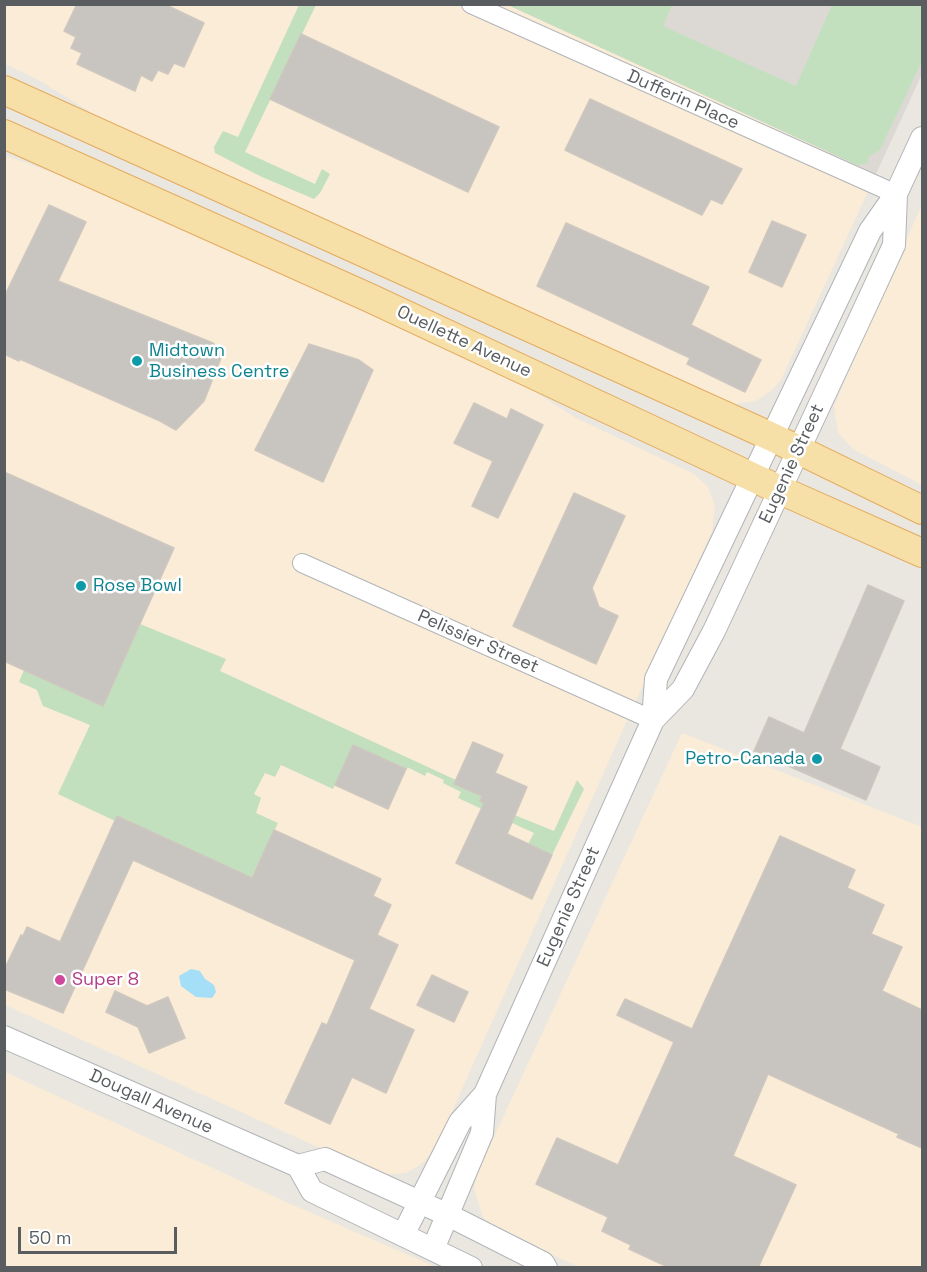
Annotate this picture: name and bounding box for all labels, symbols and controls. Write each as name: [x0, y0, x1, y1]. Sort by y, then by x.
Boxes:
street label: Dufferin Place: [624, 66, 742, 134]
street label: Ouellette Avenue: [393, 301, 535, 383]
place label: Midtown Business Centre: [149, 340, 289, 382]
marker: Midtown Business Centre: [130, 354, 144, 368]
street label: Eugenie Street: [755, 401, 829, 527]
place label: Rose Bowl: [93, 575, 182, 597]
marker: Rose Bowl: [74, 579, 88, 593]
street label: Pelissier Street: [414, 606, 542, 678]
place label: Petro-Canada: [685, 748, 805, 770]
marker: Petro-Canada: [810, 752, 824, 766]
street label: Eugenie Street: [533, 844, 605, 970]
place label: Super 8: [72, 969, 139, 991]
marker: Super 8: [53, 973, 67, 987]
street label: Dougall Avenue: [86, 1065, 216, 1139]
scale bar: [21, 1215, 180, 1253]
text: 50 m: [29, 1226, 71, 1249]

